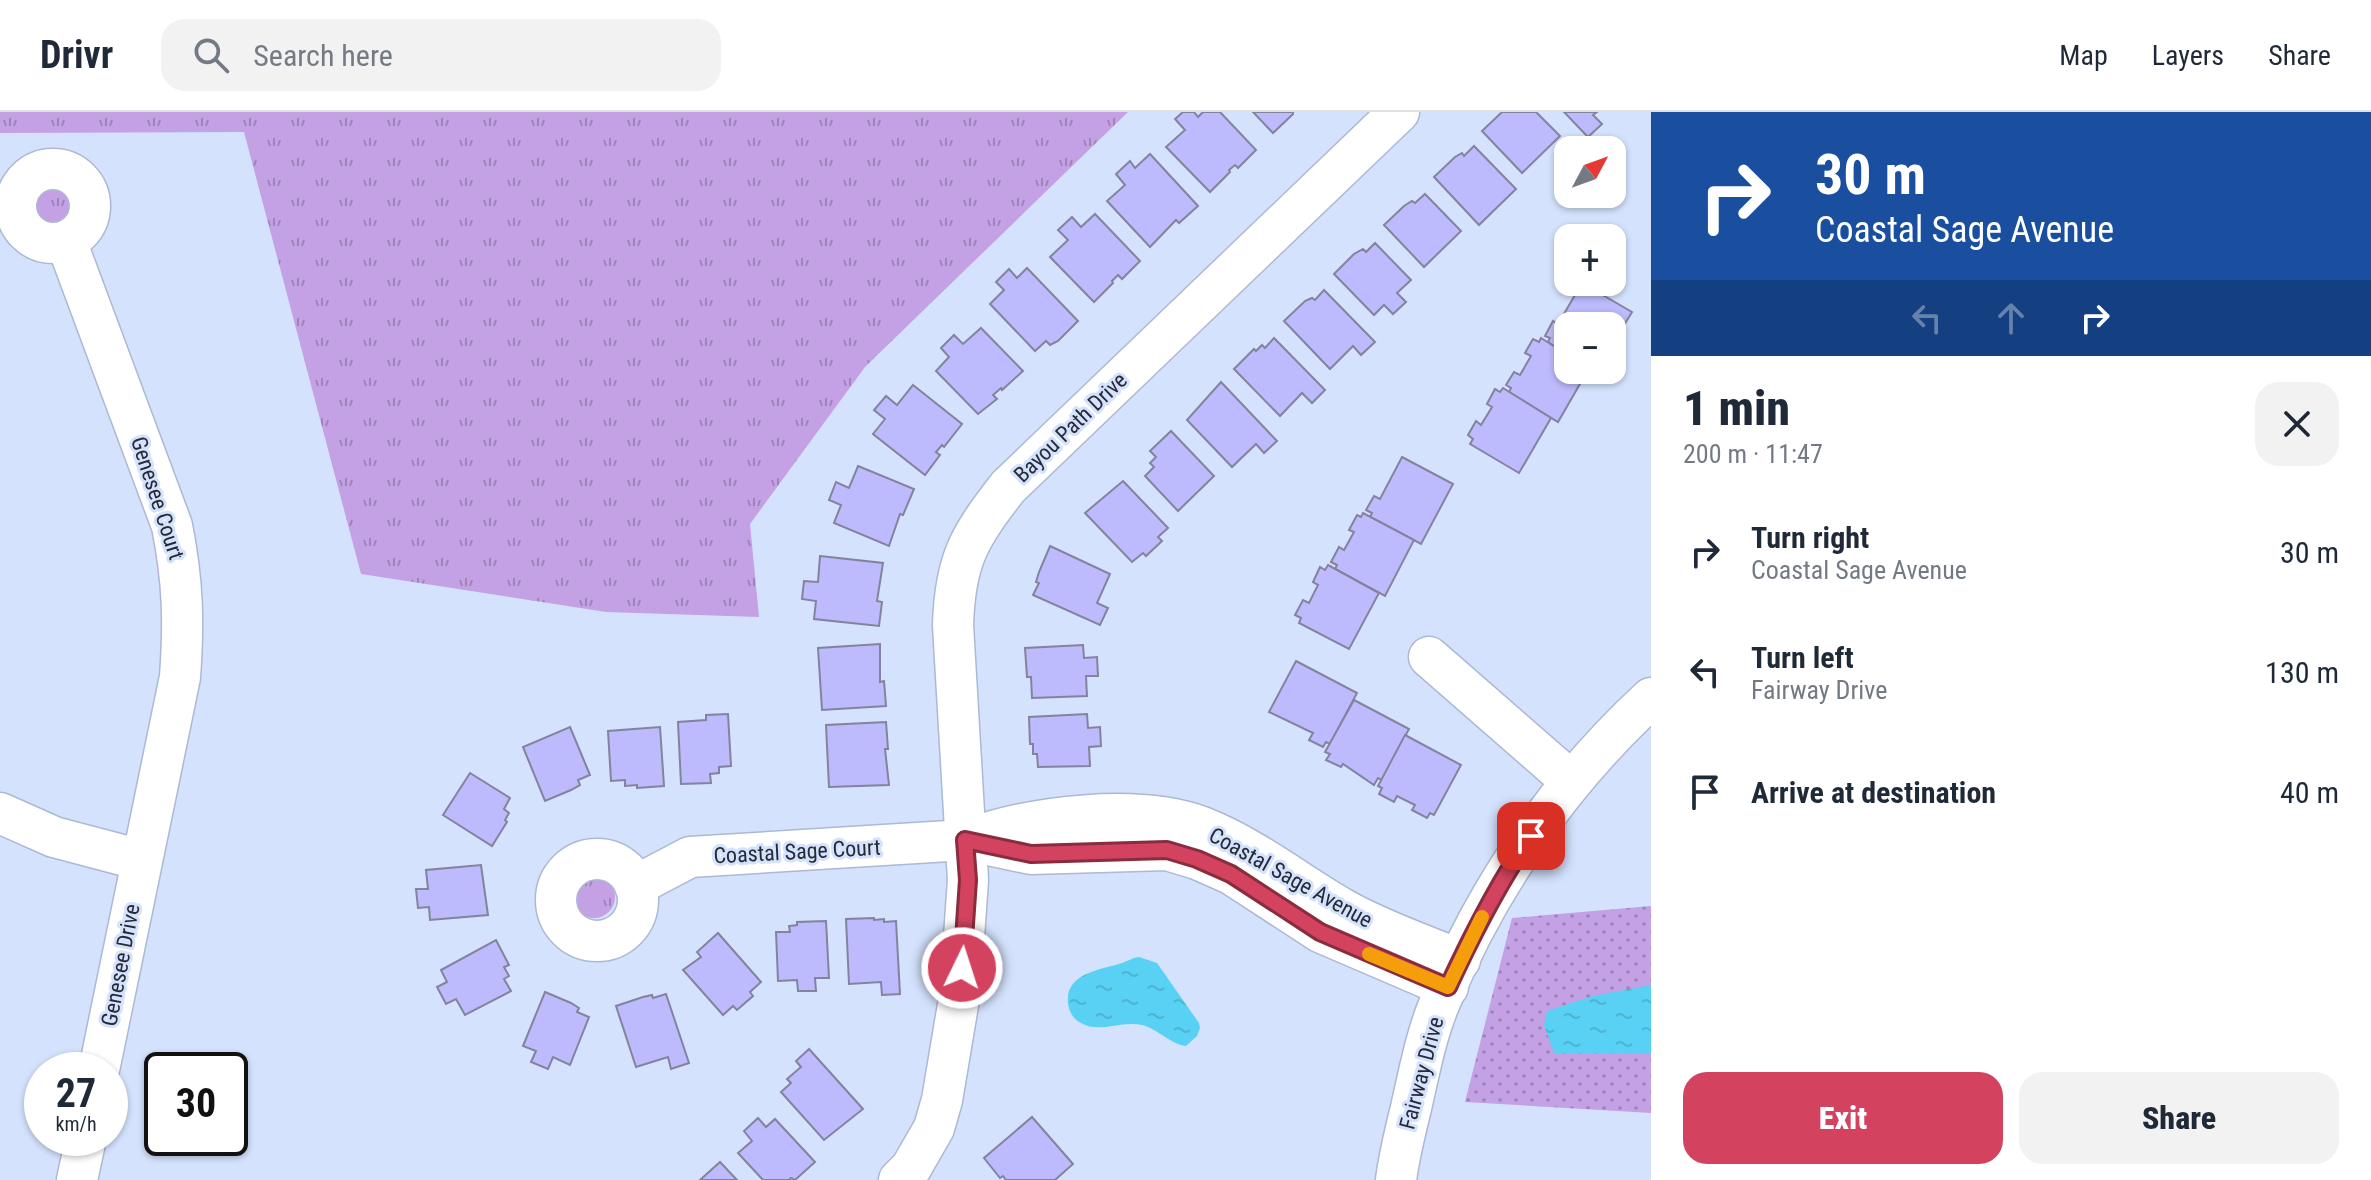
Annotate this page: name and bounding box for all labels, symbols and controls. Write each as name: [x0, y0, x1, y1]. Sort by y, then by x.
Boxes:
search box: [161, 19, 721, 91]
text: Drivr: [40, 33, 113, 77]
icon: search: [189, 33, 233, 77]
text: Search here: [253, 38, 393, 73]
text: Map: [2059, 39, 2108, 72]
text: Layers: [2152, 39, 2224, 72]
text: Share: [2268, 39, 2331, 72]
north arrow: [1554, 136, 1626, 208]
map controls: [1554, 136, 1626, 384]
text: 30 m: [1815, 142, 1926, 208]
icon: right: [1683, 144, 1787, 248]
text: Coastal Sage Avenue: [1815, 209, 2114, 251]
button: +: [1554, 224, 1626, 296]
icon: left: [1905, 296, 1949, 340]
icon: ahead: [1989, 296, 2033, 340]
icon: right: [2073, 296, 2117, 340]
button: −: [1554, 312, 1626, 384]
street label: Bayou Path Drive: [1009, 367, 1132, 487]
text: 1 min: [1683, 380, 1790, 437]
button: close: [2255, 382, 2339, 466]
street label: Genesee Court: [126, 433, 189, 563]
text: 200 m · 11:47: [1683, 439, 1823, 469]
text: Turn right: [1751, 520, 1869, 555]
icon: right: [1683, 530, 1727, 574]
text: 30 m: [2280, 535, 2339, 570]
text: Coastal Sage Avenue: [1751, 555, 1967, 585]
text: Turn left: [1751, 640, 1854, 675]
icon: left: [1683, 650, 1727, 694]
text: 130 m: [2265, 655, 2339, 690]
text: Fairway Drive: [1751, 675, 1887, 705]
icon: arrive: [1683, 770, 1727, 814]
text: Arrive at destination: [1751, 775, 1996, 810]
text: 40 m: [2280, 775, 2339, 810]
pin: [1497, 802, 1565, 870]
icon: arrive: [1509, 814, 1553, 858]
street label: Coastal Sage Avenue: [1205, 822, 1377, 933]
street label: Coastal Sage Court: [713, 835, 881, 868]
street label: Genesee Drive: [96, 902, 145, 1028]
position arrow: [920, 926, 1004, 1010]
street label: Fairway Drive: [1394, 1014, 1448, 1132]
speed limit sign: 30: [144, 1052, 248, 1156]
text: 27: [56, 1070, 96, 1117]
button: Exit: [1683, 1072, 2003, 1164]
button: Share: [2019, 1072, 2339, 1164]
text: km/h: [55, 1112, 97, 1136]

